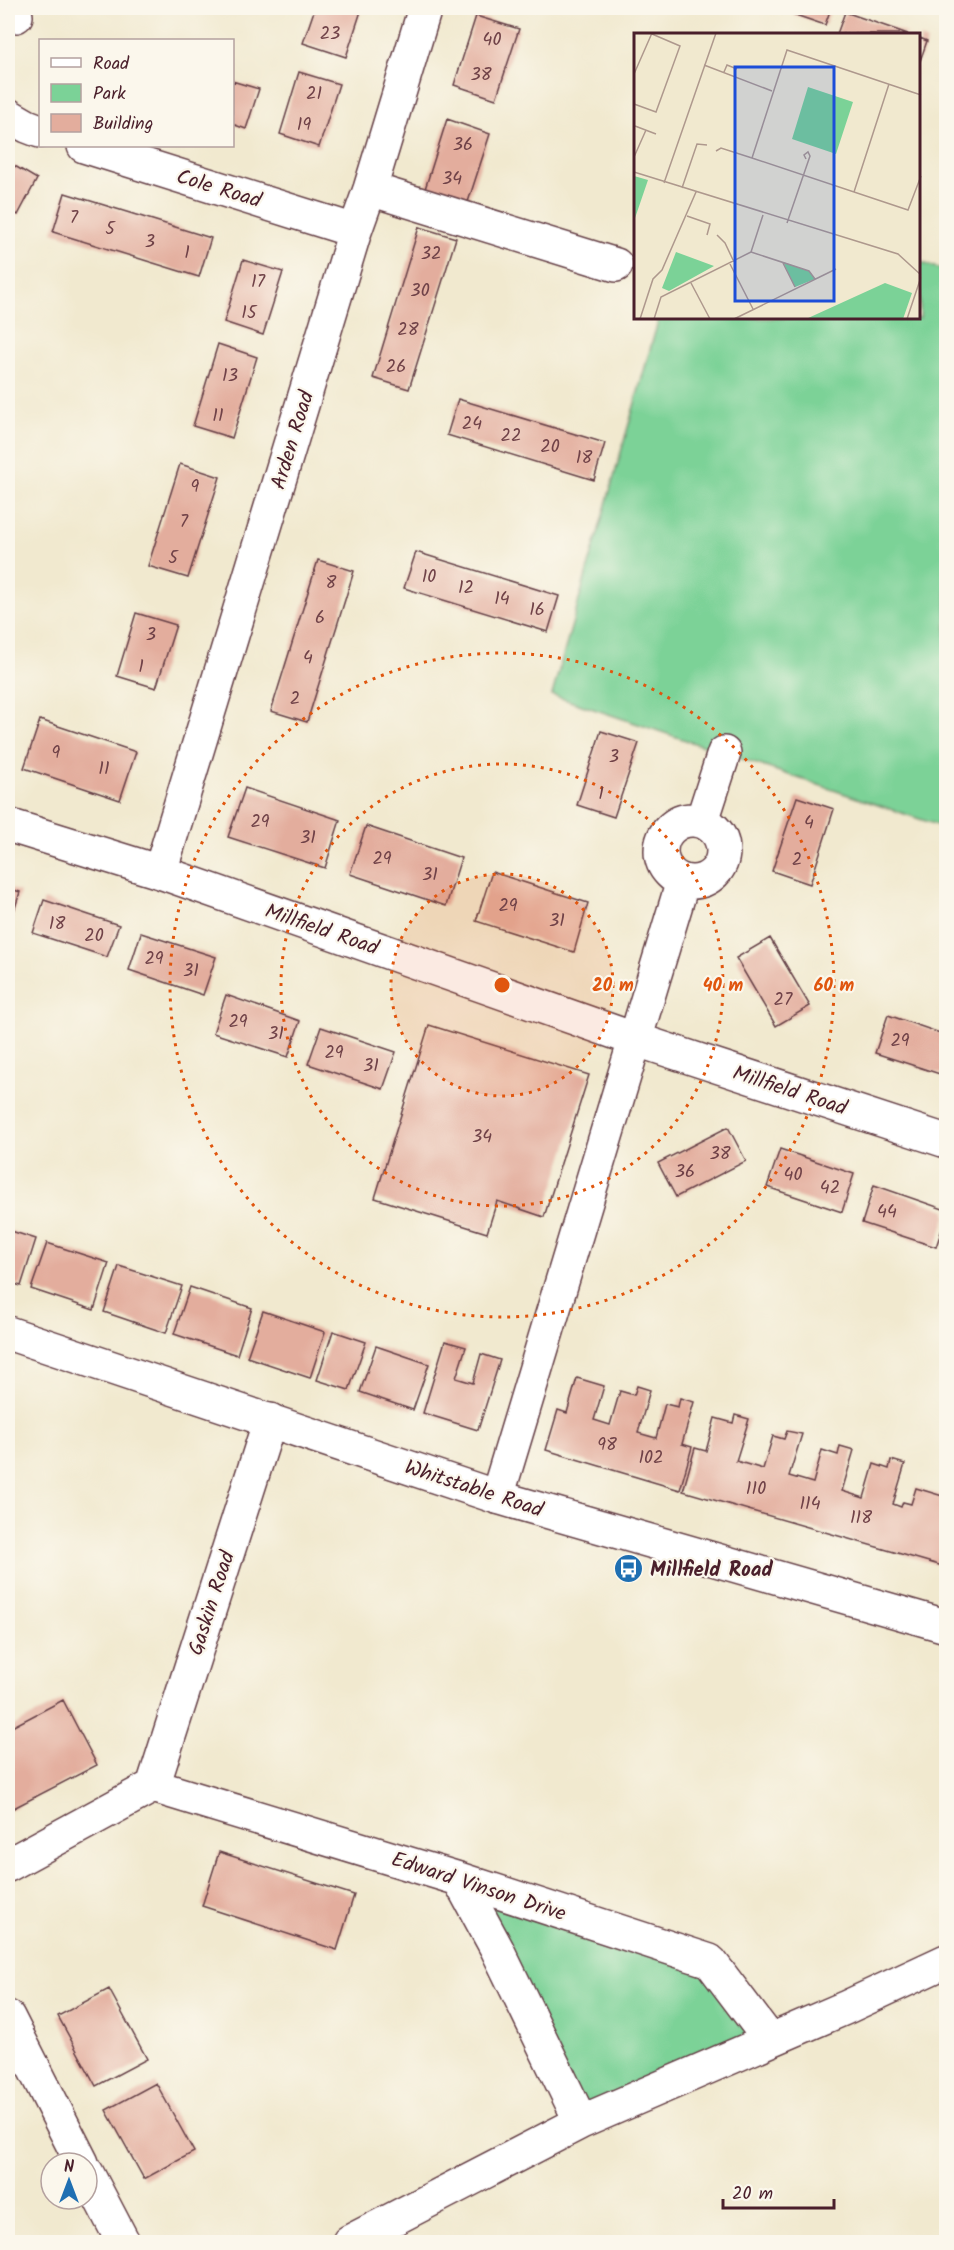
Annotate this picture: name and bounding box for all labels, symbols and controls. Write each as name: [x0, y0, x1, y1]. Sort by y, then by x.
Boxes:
house number: 23: [320, 20, 340, 49]
house number: 40: [483, 26, 501, 55]
inset map: [634, 33, 921, 320]
legend: [39, 39, 234, 147]
text: Road: [93, 50, 130, 79]
house number: 38: [470, 61, 492, 90]
text: Park: [93, 80, 126, 109]
house number: 21: [306, 80, 322, 109]
text: Building: [93, 110, 153, 139]
house number: 19: [297, 111, 311, 140]
house number: 36: [453, 131, 473, 160]
street label: Cole Road: [172, 161, 266, 218]
house number: 34: [442, 165, 462, 194]
house number: 7: [70, 204, 79, 233]
house number: 5: [105, 215, 116, 244]
house number: 3: [145, 228, 155, 257]
house number: 1: [184, 239, 190, 268]
house number: 32: [421, 240, 441, 269]
house number: 17: [251, 268, 266, 297]
house number: 30: [410, 277, 430, 306]
house number: 15: [241, 299, 258, 328]
house number: 28: [397, 316, 419, 345]
house number: 26: [386, 353, 406, 382]
house number: 13: [222, 362, 238, 391]
street label: Arden Road: [263, 387, 324, 494]
house number: 11: [212, 402, 224, 431]
house number: 24: [462, 410, 482, 439]
house number: 22: [501, 422, 521, 451]
house number: 20: [540, 433, 560, 462]
house number: 18: [576, 444, 592, 473]
house number: 9: [191, 473, 200, 502]
house number: 7: [180, 508, 189, 537]
house number: 5: [168, 544, 179, 573]
house number: 10: [422, 563, 436, 592]
house number: 8: [326, 569, 337, 598]
house number: 12: [458, 574, 474, 603]
house number: 14: [494, 585, 510, 614]
house number: 16: [529, 596, 545, 625]
house number: 6: [315, 604, 325, 633]
house number: 3: [146, 621, 156, 650]
house number: 4: [303, 644, 313, 673]
house number: 1: [138, 653, 144, 682]
house number: 2: [290, 685, 300, 714]
house number: 9: [52, 739, 61, 768]
house number: 3: [609, 743, 619, 772]
house number: 11: [98, 755, 110, 784]
house number: 1: [598, 780, 604, 809]
house number: 29: [250, 808, 270, 837]
house number: 4: [804, 809, 814, 838]
house number: 31: [300, 824, 316, 853]
house number: 29: [372, 845, 392, 874]
house number: 2: [792, 846, 802, 875]
house number: 31: [422, 861, 438, 890]
house number: 29: [498, 892, 518, 921]
street label: Millfield Road: [260, 896, 383, 965]
house number: 31: [549, 907, 565, 936]
house number: 18: [49, 910, 65, 939]
house number: 20: [84, 922, 104, 951]
house number: 29: [144, 945, 164, 974]
house number: 31: [183, 957, 199, 986]
text: 20 m: [592, 972, 634, 1001]
text: 40 m: [703, 972, 744, 1001]
text: 60 m: [814, 972, 855, 1001]
centre of rings: [492, 975, 512, 995]
house number: 27: [774, 986, 793, 1015]
house number: 29: [228, 1008, 248, 1037]
house number: 31: [268, 1020, 284, 1049]
house number: 29: [890, 1027, 910, 1056]
house number: 29: [324, 1039, 344, 1068]
house number: 31: [363, 1052, 379, 1081]
street label: Millfield Road: [728, 1057, 852, 1126]
house number: 34: [472, 1123, 492, 1152]
house number: 38: [709, 1140, 731, 1169]
house number: 36: [675, 1158, 695, 1187]
house number: 40: [784, 1161, 802, 1190]
house number: 42: [820, 1174, 840, 1203]
house number: 44: [877, 1198, 897, 1227]
house number: 98: [597, 1431, 617, 1460]
house number: 102: [638, 1444, 664, 1473]
street label: Whitstable Road: [400, 1452, 548, 1528]
house number: 110: [746, 1475, 766, 1504]
house number: 114: [799, 1490, 821, 1519]
house number: 118: [850, 1504, 872, 1533]
street label: Gaskin Road: [180, 1546, 245, 1660]
bus stop icon: Millfield Road: [613, 1553, 645, 1585]
place label: Millfield Road: [650, 1554, 774, 1587]
street label: Edward Vinson Drive: [387, 1844, 571, 1931]
north arrow: [39, 2151, 99, 2211]
text: N: [64, 2155, 74, 2180]
scale bar: [723, 2172, 834, 2210]
text: 20 m: [732, 2180, 773, 2209]

